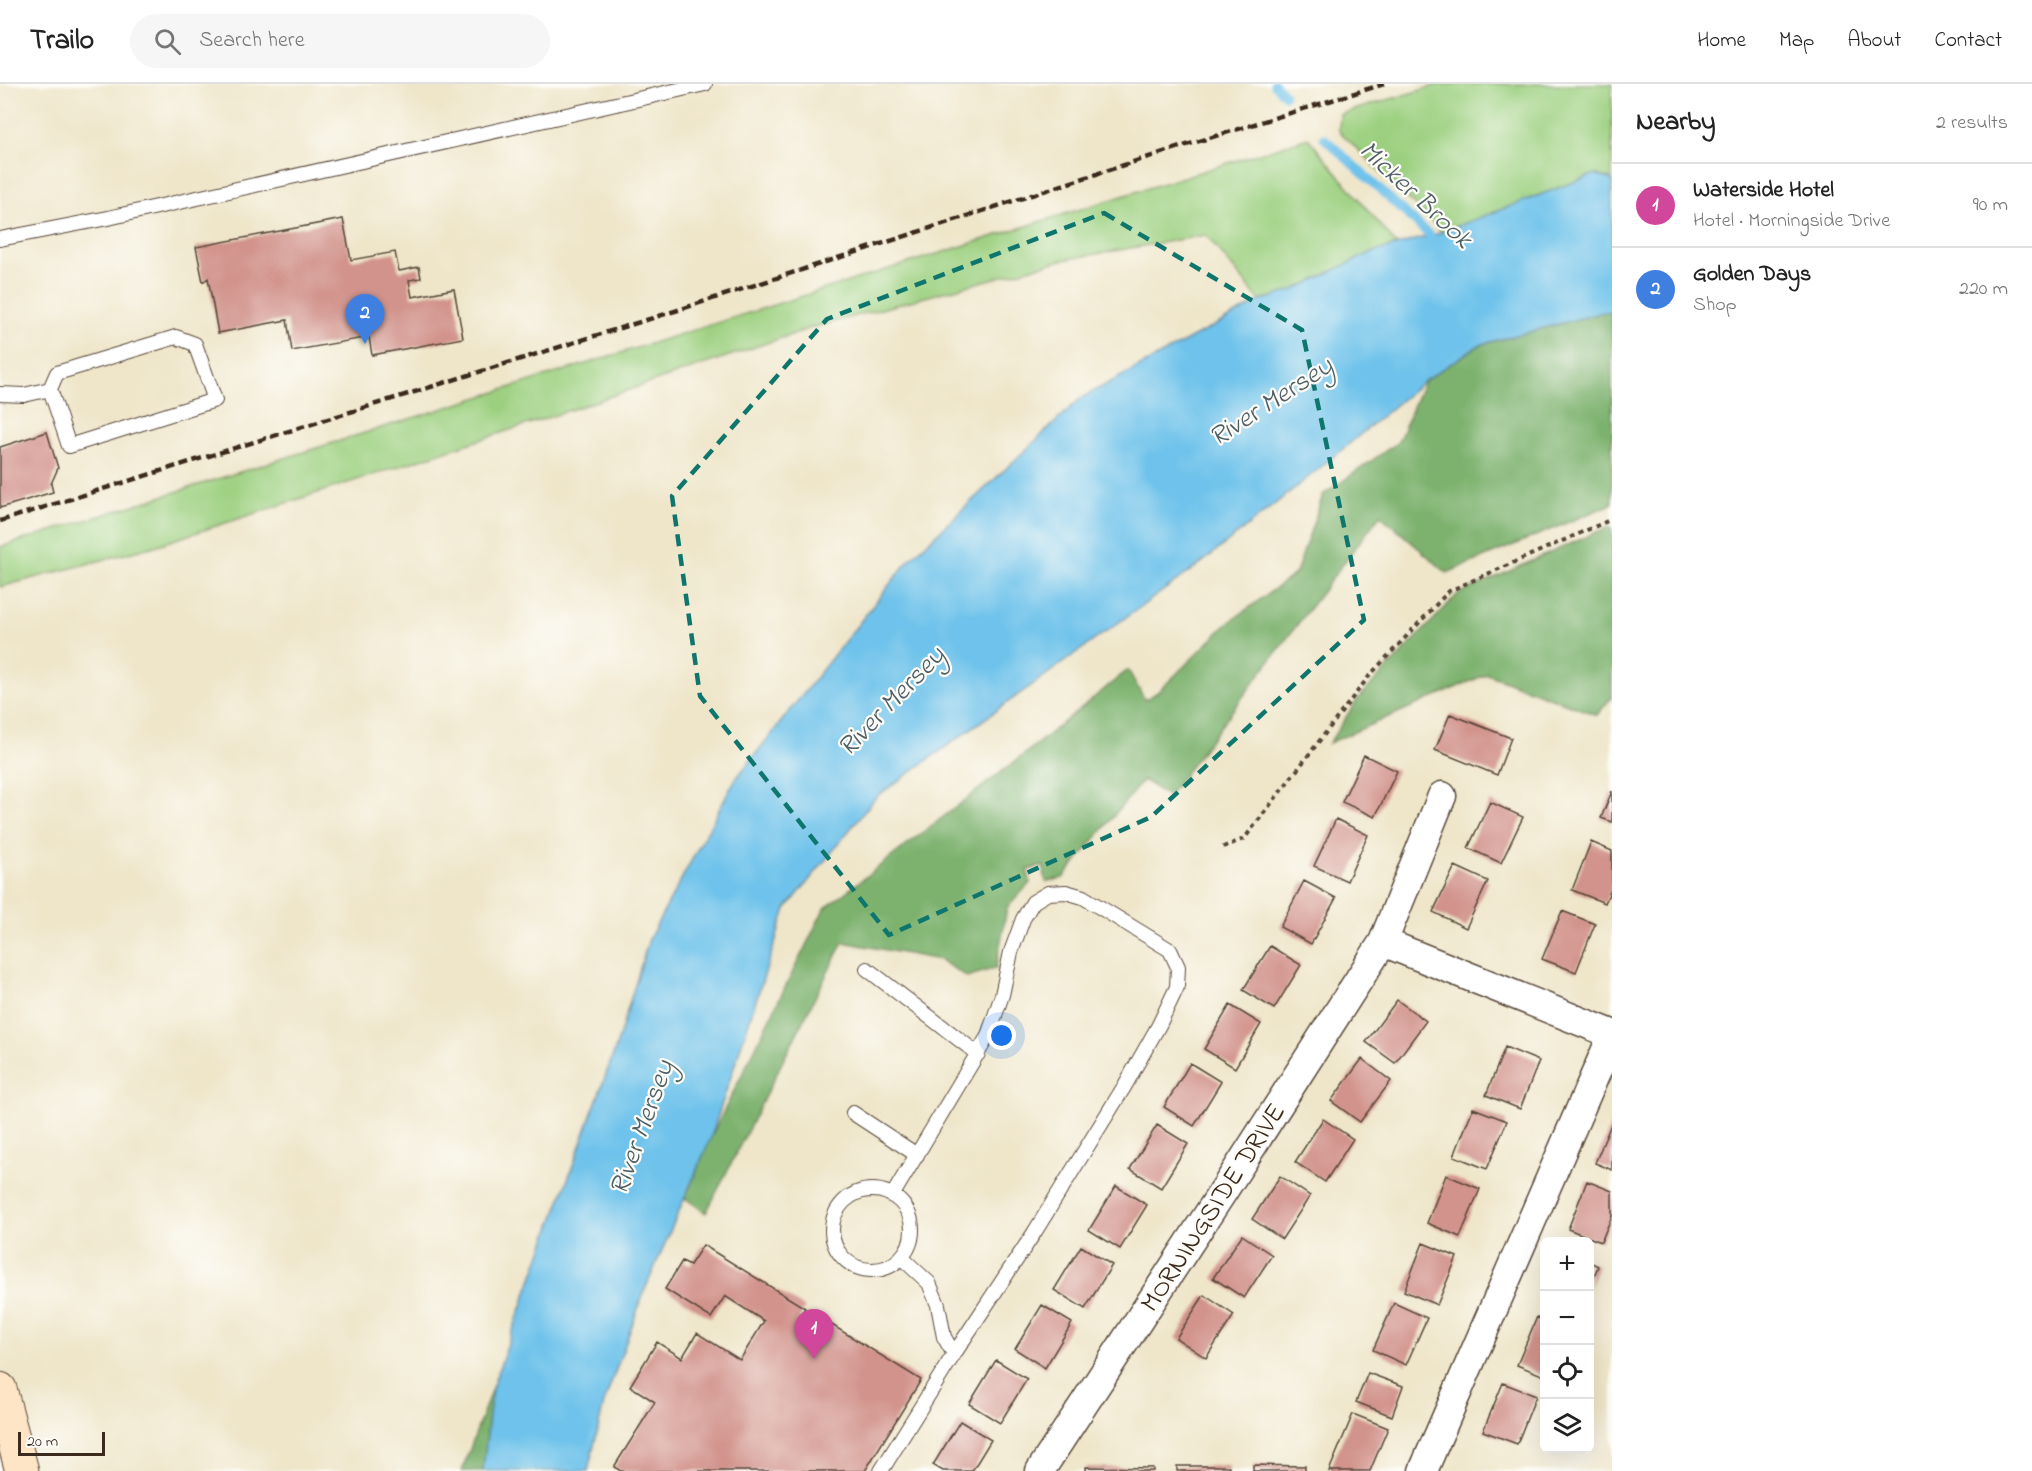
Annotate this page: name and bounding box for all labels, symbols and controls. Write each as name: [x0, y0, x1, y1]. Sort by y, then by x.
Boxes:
search box: [130, 14, 550, 68]
text: Trailo: [30, 21, 94, 62]
icon: search: [151, 25, 184, 58]
text: Search here: [199, 25, 305, 57]
text: Home: [1697, 26, 1746, 56]
text: Map: [1779, 26, 1814, 56]
text: About: [1847, 26, 1901, 56]
text: Contact: [1934, 26, 2002, 56]
text: Nearby: [1636, 104, 1715, 142]
text: 2 results: [1936, 109, 2008, 138]
water label: Micker Brook: [1348, 132, 1482, 261]
text: Waterside Hotel: [1693, 175, 1834, 207]
text: 1: [1652, 191, 1659, 220]
text: 90 m: [1973, 191, 2008, 220]
text: Hotel · Morningside Drive: [1693, 207, 1890, 236]
text: Golden Days: [1693, 259, 1811, 291]
text: 2: [1651, 275, 1660, 304]
text: 220 m: [1959, 275, 2008, 304]
text: Shop: [1693, 291, 1737, 320]
pin: 2: [346, 294, 385, 344]
water label: River Mersey: [1202, 347, 1343, 459]
water label: River Mersey: [829, 637, 957, 767]
your location: [987, 1021, 1016, 1050]
water label: River Mersey: [600, 1055, 687, 1201]
street label: MORNINGSIDE DRIVE: [1132, 1096, 1296, 1321]
map controls: [1540, 1237, 1594, 1453]
button: +: [1540, 1237, 1594, 1291]
button: −: [1540, 1291, 1594, 1345]
pin: 1: [794, 1310, 834, 1359]
button: locate: [1540, 1345, 1594, 1399]
button: layers: [1540, 1399, 1594, 1453]
scale bar: [18, 1429, 105, 1456]
text: 20 m: [27, 1430, 58, 1454]

